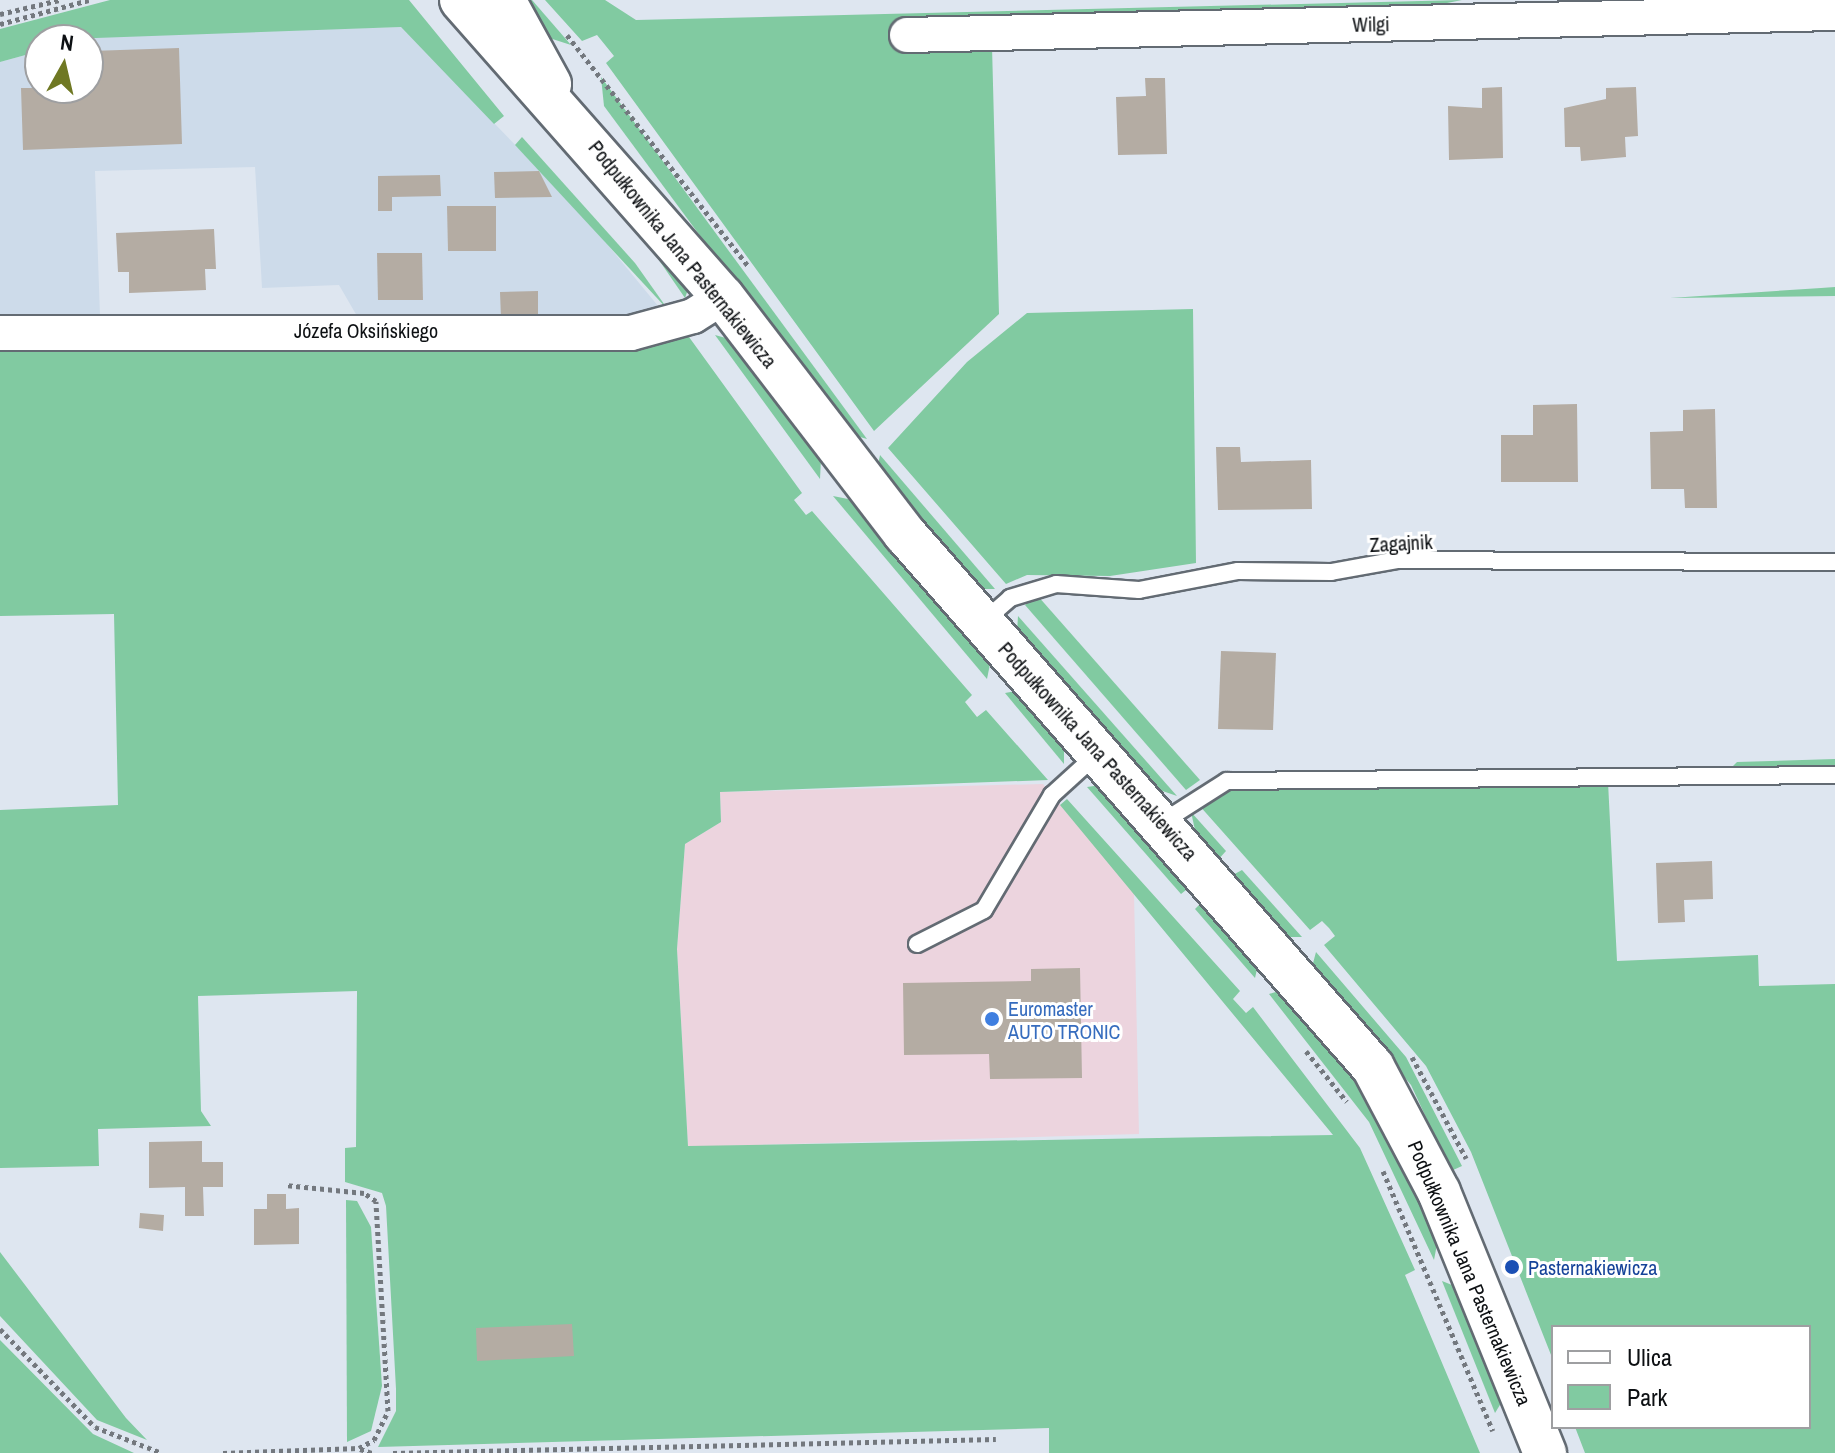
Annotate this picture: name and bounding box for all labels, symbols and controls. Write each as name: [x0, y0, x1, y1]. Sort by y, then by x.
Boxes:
street label: Wilgi: [1352, 12, 1390, 36]
north arrow: [24, 24, 104, 104]
text: N: [59, 26, 76, 58]
street label: Podpułkownika Jana Pasternakiewicza: [584, 136, 782, 372]
street label: Józefa Oksińskiego: [294, 318, 438, 342]
street label: Zagajnik: [1369, 529, 1433, 557]
street label: Podpułkownika Jana Pasternakiewicza: [994, 637, 1202, 865]
place label: Euromaster AUTO TRONIC: [1008, 996, 1121, 1043]
marker: Euromaster AUTO TRONIC: [983, 1010, 1001, 1028]
street label: Podpułkownika Jana Pasternakiewicza: [1403, 1137, 1537, 1409]
place label: Pasternakiewicza: [1528, 1255, 1657, 1279]
marker: Pasternakiewicza: [1503, 1258, 1521, 1276]
legend: [1551, 1325, 1811, 1429]
text: Ulica: [1627, 1341, 1672, 1373]
text: Park: [1627, 1381, 1667, 1413]

